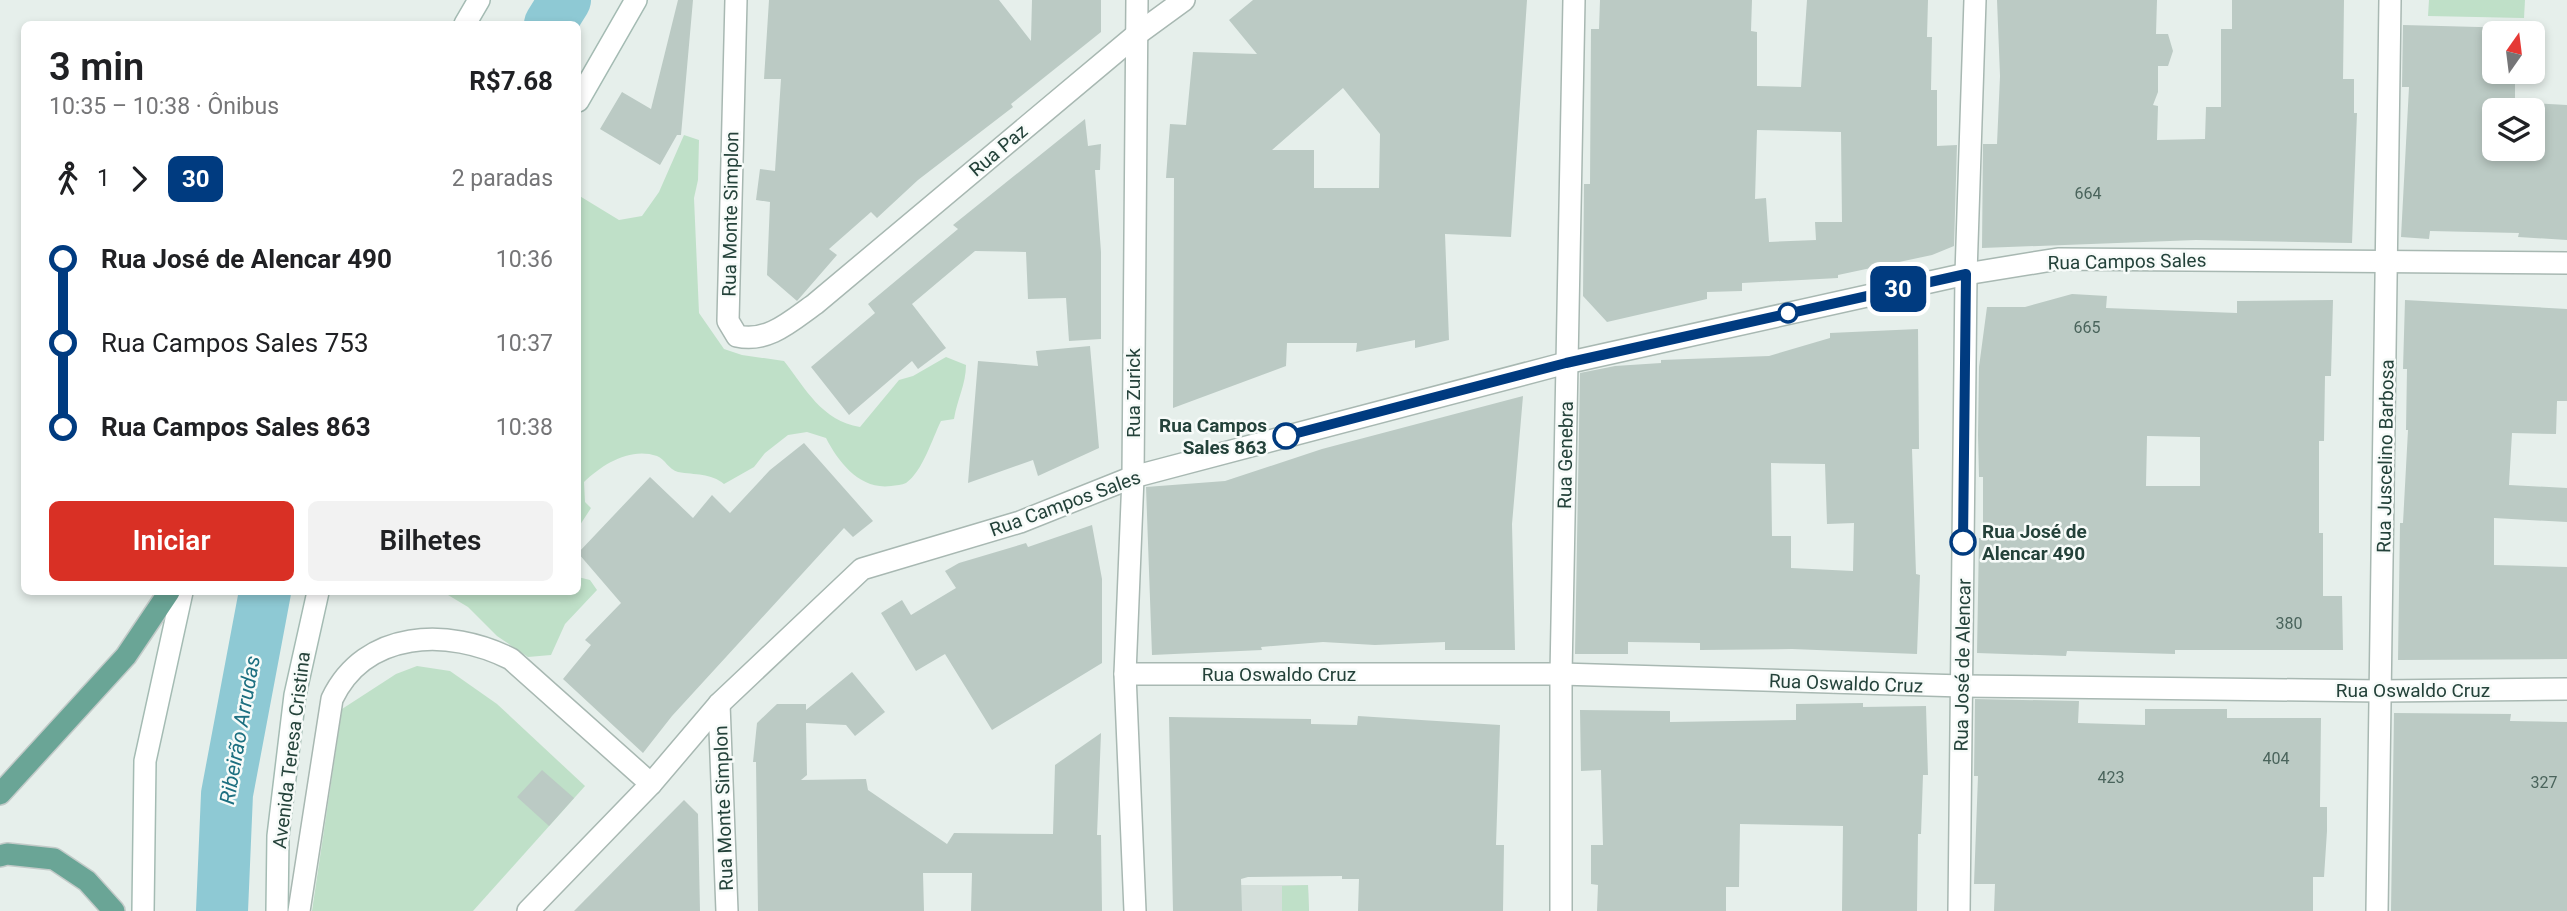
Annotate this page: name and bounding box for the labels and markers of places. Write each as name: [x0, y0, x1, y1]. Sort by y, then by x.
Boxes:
unlabelled marker: [1778, 303, 1798, 323]
place label: Rua Campos Sales 863: [1159, 414, 1267, 459]
marker: Rua Campos Sales 863: [1273, 423, 1299, 449]
place label: Rua José de Alencar 490: [1982, 520, 2087, 565]
marker: Rua José de Alencar 490: [1950, 529, 1976, 555]

